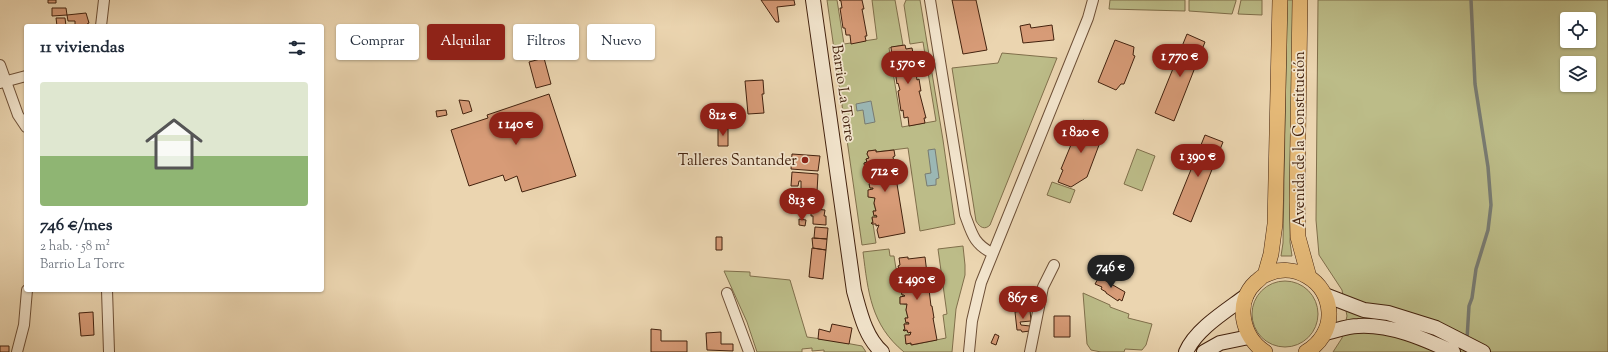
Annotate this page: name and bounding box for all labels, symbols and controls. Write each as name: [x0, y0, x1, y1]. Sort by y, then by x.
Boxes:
map controls: [1560, 12, 1596, 92]
button: locate: [1560, 12, 1596, 48]
chip: Comprar: [336, 24, 419, 60]
chip: Alquilar: [427, 24, 505, 60]
chip: Filtros: [513, 24, 579, 60]
chip: Nuevo: [587, 24, 655, 60]
text: 11 viviendas: [40, 36, 124, 60]
icon: filters: [286, 37, 308, 59]
street label: Barrio La Torre: [825, 43, 860, 143]
pin: 1 770 €: [1143, 44, 1217, 78]
text: 1 770 €: [1161, 48, 1199, 66]
pin: 1 570 €: [871, 51, 945, 85]
street label: Avenida de la Constitución: [1290, 51, 1311, 227]
text: 1 570 €: [890, 55, 926, 73]
button: layers: [1560, 56, 1596, 92]
pin: 812 €: [695, 103, 751, 137]
text: 812 €: [709, 107, 737, 125]
icon: home: [138, 108, 210, 180]
pin: 1 140 €: [479, 112, 553, 146]
text: 1 140 €: [498, 116, 534, 134]
pin: 1 820 €: [1044, 120, 1118, 154]
text: 1 820 €: [1062, 124, 1100, 142]
pin: 1 390 €: [1161, 144, 1235, 178]
text: 1 390 €: [1180, 148, 1216, 166]
place label: Talleres Santander: [678, 151, 797, 172]
marker: Talleres Santander: [800, 155, 810, 165]
pin: 712 €: [857, 159, 913, 193]
text: 712 €: [871, 163, 899, 181]
pin: 813 €: [774, 188, 830, 222]
text: 813 €: [789, 192, 815, 210]
text: 746 €/mes: [40, 214, 112, 238]
text: 2 hab. · 58 m²: [40, 238, 110, 256]
pin: 746 €: [1083, 255, 1139, 289]
text: Barrio La Torre: [40, 256, 125, 274]
text: 746 €: [1096, 259, 1126, 277]
pin: 1 490 €: [880, 267, 954, 301]
text: 1 490 €: [898, 271, 936, 289]
pin: 867 €: [995, 286, 1051, 320]
text: 867 €: [1008, 290, 1038, 308]

